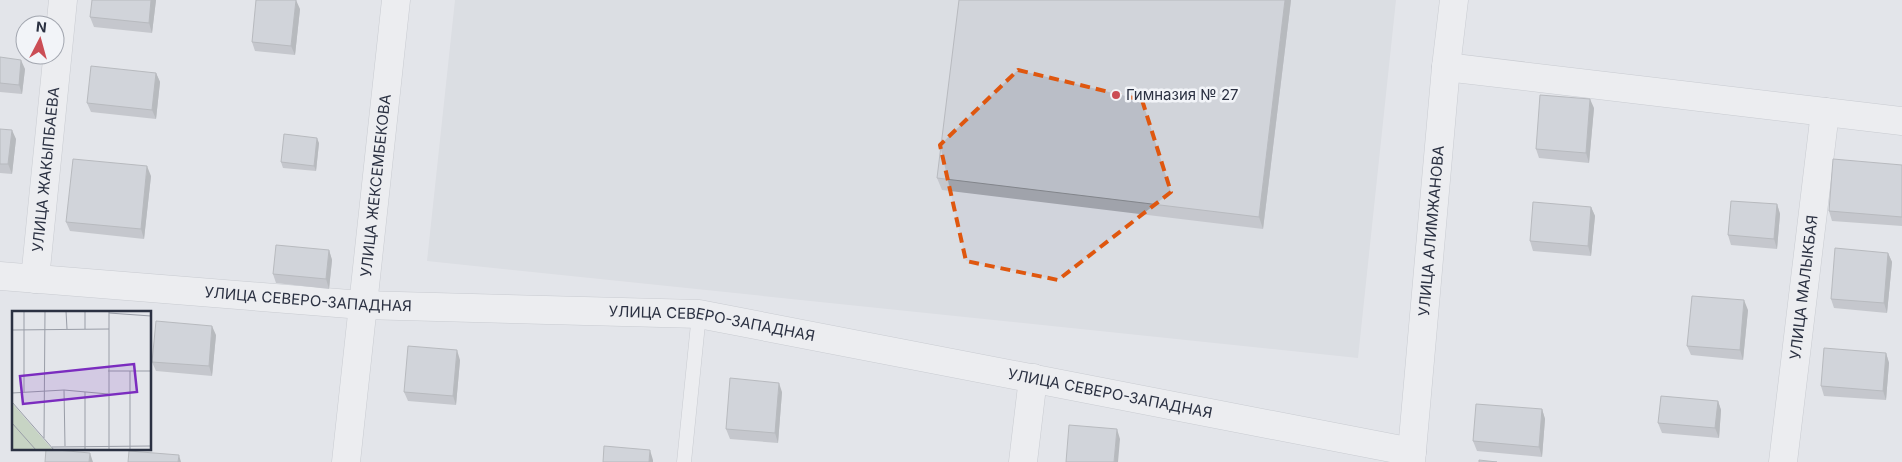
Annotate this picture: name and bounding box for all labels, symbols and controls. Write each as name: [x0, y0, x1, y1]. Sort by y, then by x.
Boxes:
north arrow: [15, 15, 65, 65]
text: N: [35, 18, 48, 36]
place label: Гимназия № 27: [1126, 85, 1239, 104]
street label: УЛИЦА ЖАКЫПБАЕВА: [28, 86, 63, 253]
marker: Гимназия № 27: [1110, 89, 1122, 101]
street label: УЛИЦА ЖЕКСЕМБЕКОВА: [356, 93, 395, 278]
street label: УЛИЦА АЛИМЖАНОВА: [1414, 145, 1448, 317]
street label: УЛИЦА МАЛЫКБАЯ: [1785, 214, 1822, 361]
street label: УЛИЦА СЕВЕРО-ЗАПАДНАЯ: [204, 282, 412, 315]
street label: УЛИЦА СЕВЕРО-ЗАПАДНАЯ: [608, 302, 817, 345]
inset map: [12, 311, 151, 450]
street label: УЛИЦА СЕВЕРО-ЗАПАДНАЯ: [1006, 364, 1214, 422]

